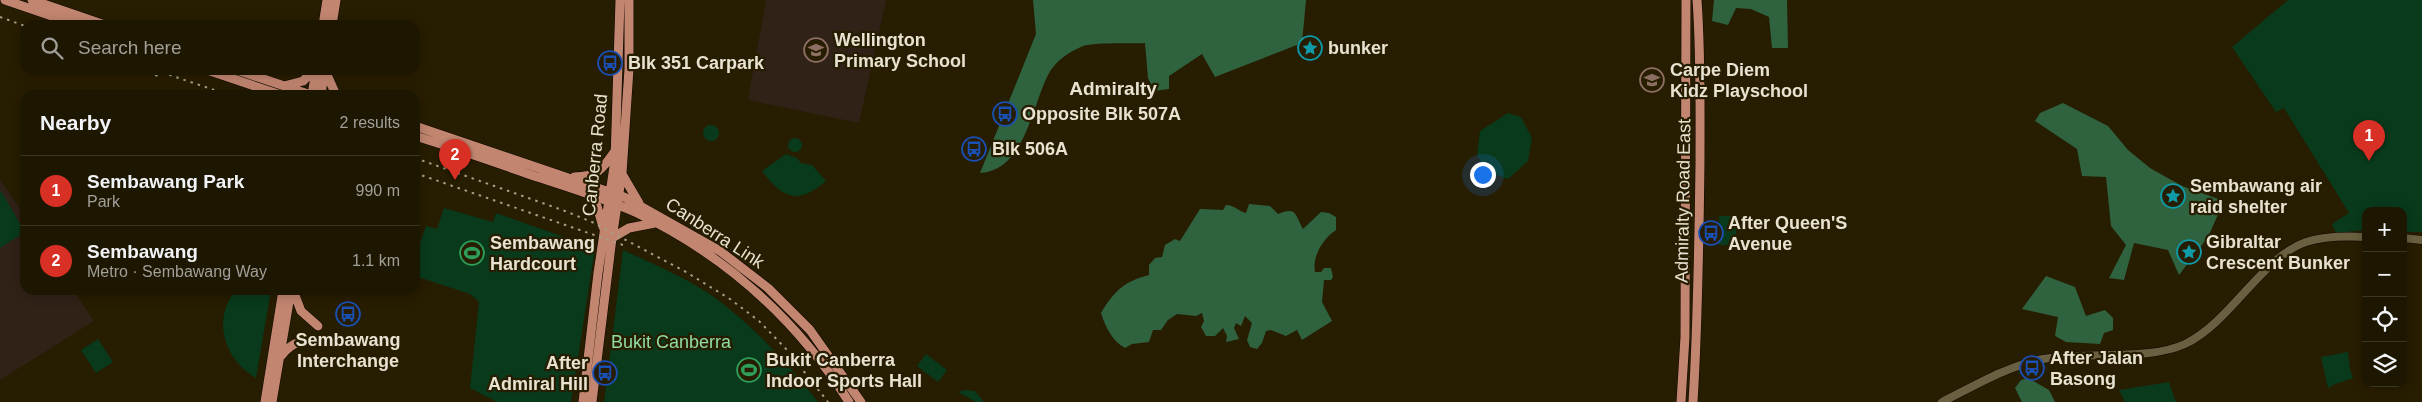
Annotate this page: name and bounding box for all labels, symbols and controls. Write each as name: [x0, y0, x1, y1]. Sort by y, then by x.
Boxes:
search box: [20, 20, 420, 75]
place label: Wellington Primary School: [834, 30, 966, 71]
icon: search: [38, 34, 66, 62]
place icon: bunker: [1297, 35, 1323, 61]
text: Search here: [78, 37, 182, 58]
school or university icon: Wellington Primary School: [803, 37, 829, 63]
place label: bunker: [1328, 38, 1388, 58]
bus stop icon: Blk 351 Carpark: [597, 50, 623, 76]
place label: Blk 351 Carpark: [628, 53, 765, 73]
place label: Carpe Diem Kidz Playschool: [1670, 60, 1808, 101]
school or university icon: Carpe Diem Kidz Playschool: [1639, 67, 1665, 93]
district label: Admiralty: [1069, 78, 1157, 99]
street label: Canberra Road: [579, 93, 611, 217]
bus stop icon: Opposite Blk 507A: [992, 101, 1018, 127]
place label: Opposite Blk 507A: [1022, 104, 1181, 124]
text: Nearby: [40, 111, 111, 134]
text: 2 results: [340, 114, 400, 131]
street label: Admiralty Road East: [1672, 119, 1694, 283]
pin: 1: [2353, 120, 2385, 161]
bus stop icon: Blk 506A: [961, 136, 987, 162]
pin: 2: [439, 139, 471, 180]
place label: Blk 506A: [992, 139, 1068, 159]
your location: [1470, 162, 1496, 188]
text: Sembawang Park: [87, 171, 244, 192]
place label: Sembawang air raid shelter: [2190, 176, 2322, 217]
text: 1: [52, 182, 60, 199]
text: 990 m: [356, 182, 400, 199]
place icon: Sembawang air raid shelter: [2160, 183, 2186, 209]
text: Park: [87, 193, 120, 210]
street label: Canberra Link: [662, 194, 769, 273]
map controls: [2362, 207, 2407, 387]
button: +: [2362, 207, 2407, 252]
place label: After Queen'S Avenue: [1728, 213, 1847, 254]
bus stop icon: After Queen'S Avenue: [1698, 220, 1724, 246]
place label: Gibraltar Crescent Bunker: [2206, 232, 2350, 273]
place label: Sembawang Hardcourt: [490, 233, 595, 274]
place icon: Gibraltar Crescent Bunker: [2176, 239, 2202, 265]
sports icon: Sembawang Hardcourt: [459, 240, 485, 266]
text: Sembawang: [87, 241, 198, 262]
text: 2: [52, 252, 60, 269]
text: 1.1 km: [352, 252, 400, 269]
button: −: [2362, 252, 2407, 297]
text: Metro · Sembawang Way: [87, 263, 267, 280]
button: locate: [2362, 297, 2407, 342]
bus stop icon: Sembawang Interchange: [335, 301, 361, 327]
place label: Sembawang Interchange: [295, 330, 401, 371]
park label: Bukit Canberra: [611, 332, 732, 352]
button: layers: [2362, 342, 2407, 387]
place label: After Jalan Basong: [2050, 348, 2143, 389]
place label: Bukit Canberra Indoor Sports Hall: [766, 350, 922, 391]
place label: After Admiral Hill: [488, 353, 588, 394]
bus stop icon: After Jalan Basong: [2019, 355, 2045, 381]
sports icon: Bukit Canberra Indoor Sports Hall: [736, 357, 762, 383]
bus stop icon: After Admiral Hill: [592, 360, 618, 386]

